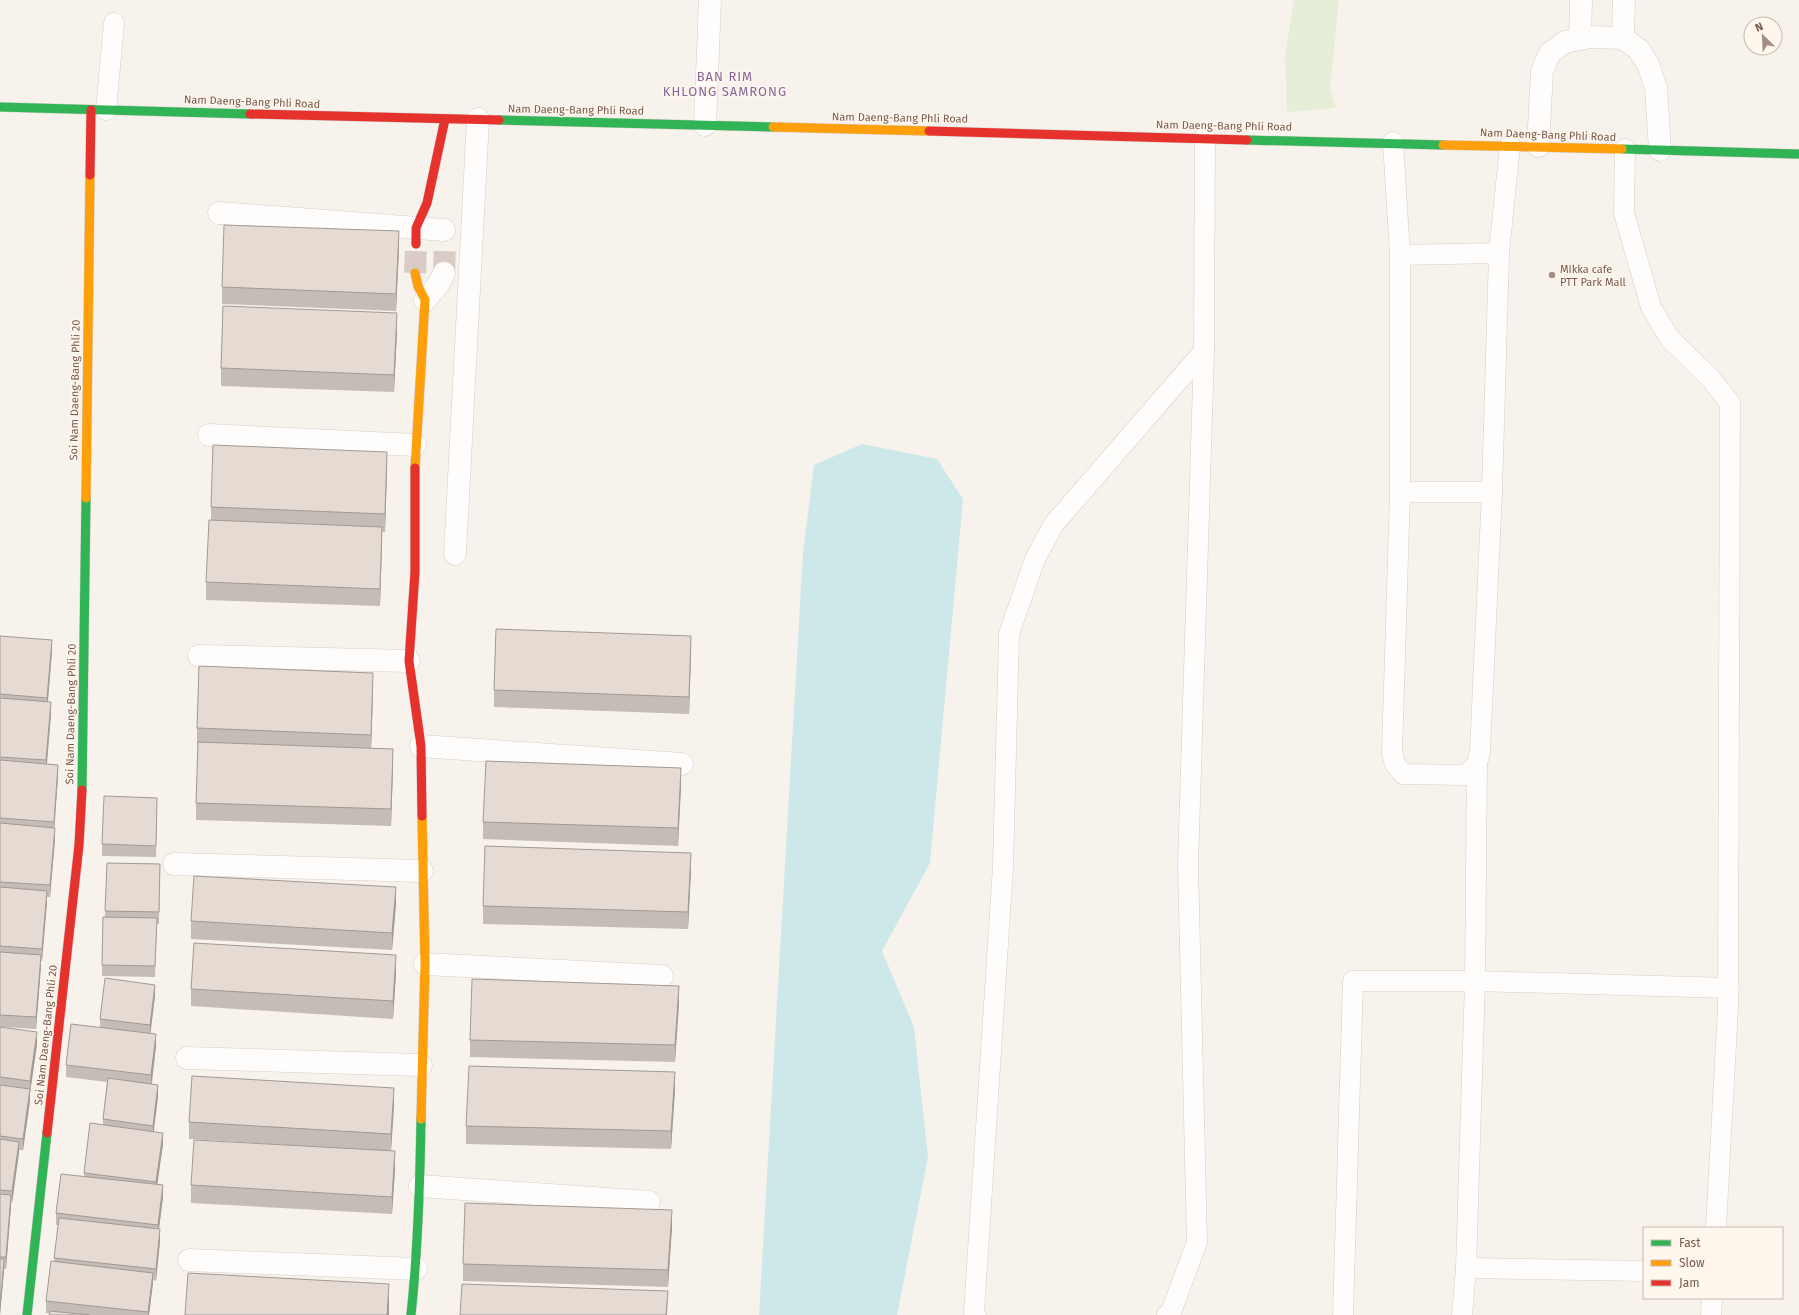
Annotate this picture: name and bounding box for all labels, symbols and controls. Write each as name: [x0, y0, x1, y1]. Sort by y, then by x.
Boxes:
north arrow: [1743, 16, 1783, 56]
text: N: [1753, 20, 1765, 35]
district label: BAN RIM KHLONG SAMRONG: [663, 69, 787, 99]
street label: Nam Daeng-Bang Phli Road: [184, 93, 320, 111]
street label: Nam Daeng-Bang Phli Road: [508, 102, 644, 118]
street label: Nam Daeng-Bang Phli Road: [832, 110, 968, 126]
street label: Nam Daeng-Bang Phli Road: [1156, 118, 1292, 134]
street label: Nam Daeng-Bang Phli Road: [1480, 126, 1616, 144]
place label: Mikka cafe PTT Park Mall: [1560, 263, 1626, 289]
marker: Mikka cafe PTT Park Mall: [1547, 270, 1557, 280]
street label: Soi Nam Daeng-Bang Phli 20: [67, 319, 83, 461]
street label: Soi Nam Daeng-Bang Phli 20: [63, 643, 79, 785]
street label: Soi Nam Daeng-Bang Phli 20: [32, 964, 60, 1106]
legend: [1643, 1227, 1783, 1299]
text: Fast: [1679, 1236, 1701, 1250]
text: Slow: [1679, 1256, 1705, 1270]
text: Jam: [1679, 1276, 1699, 1290]

